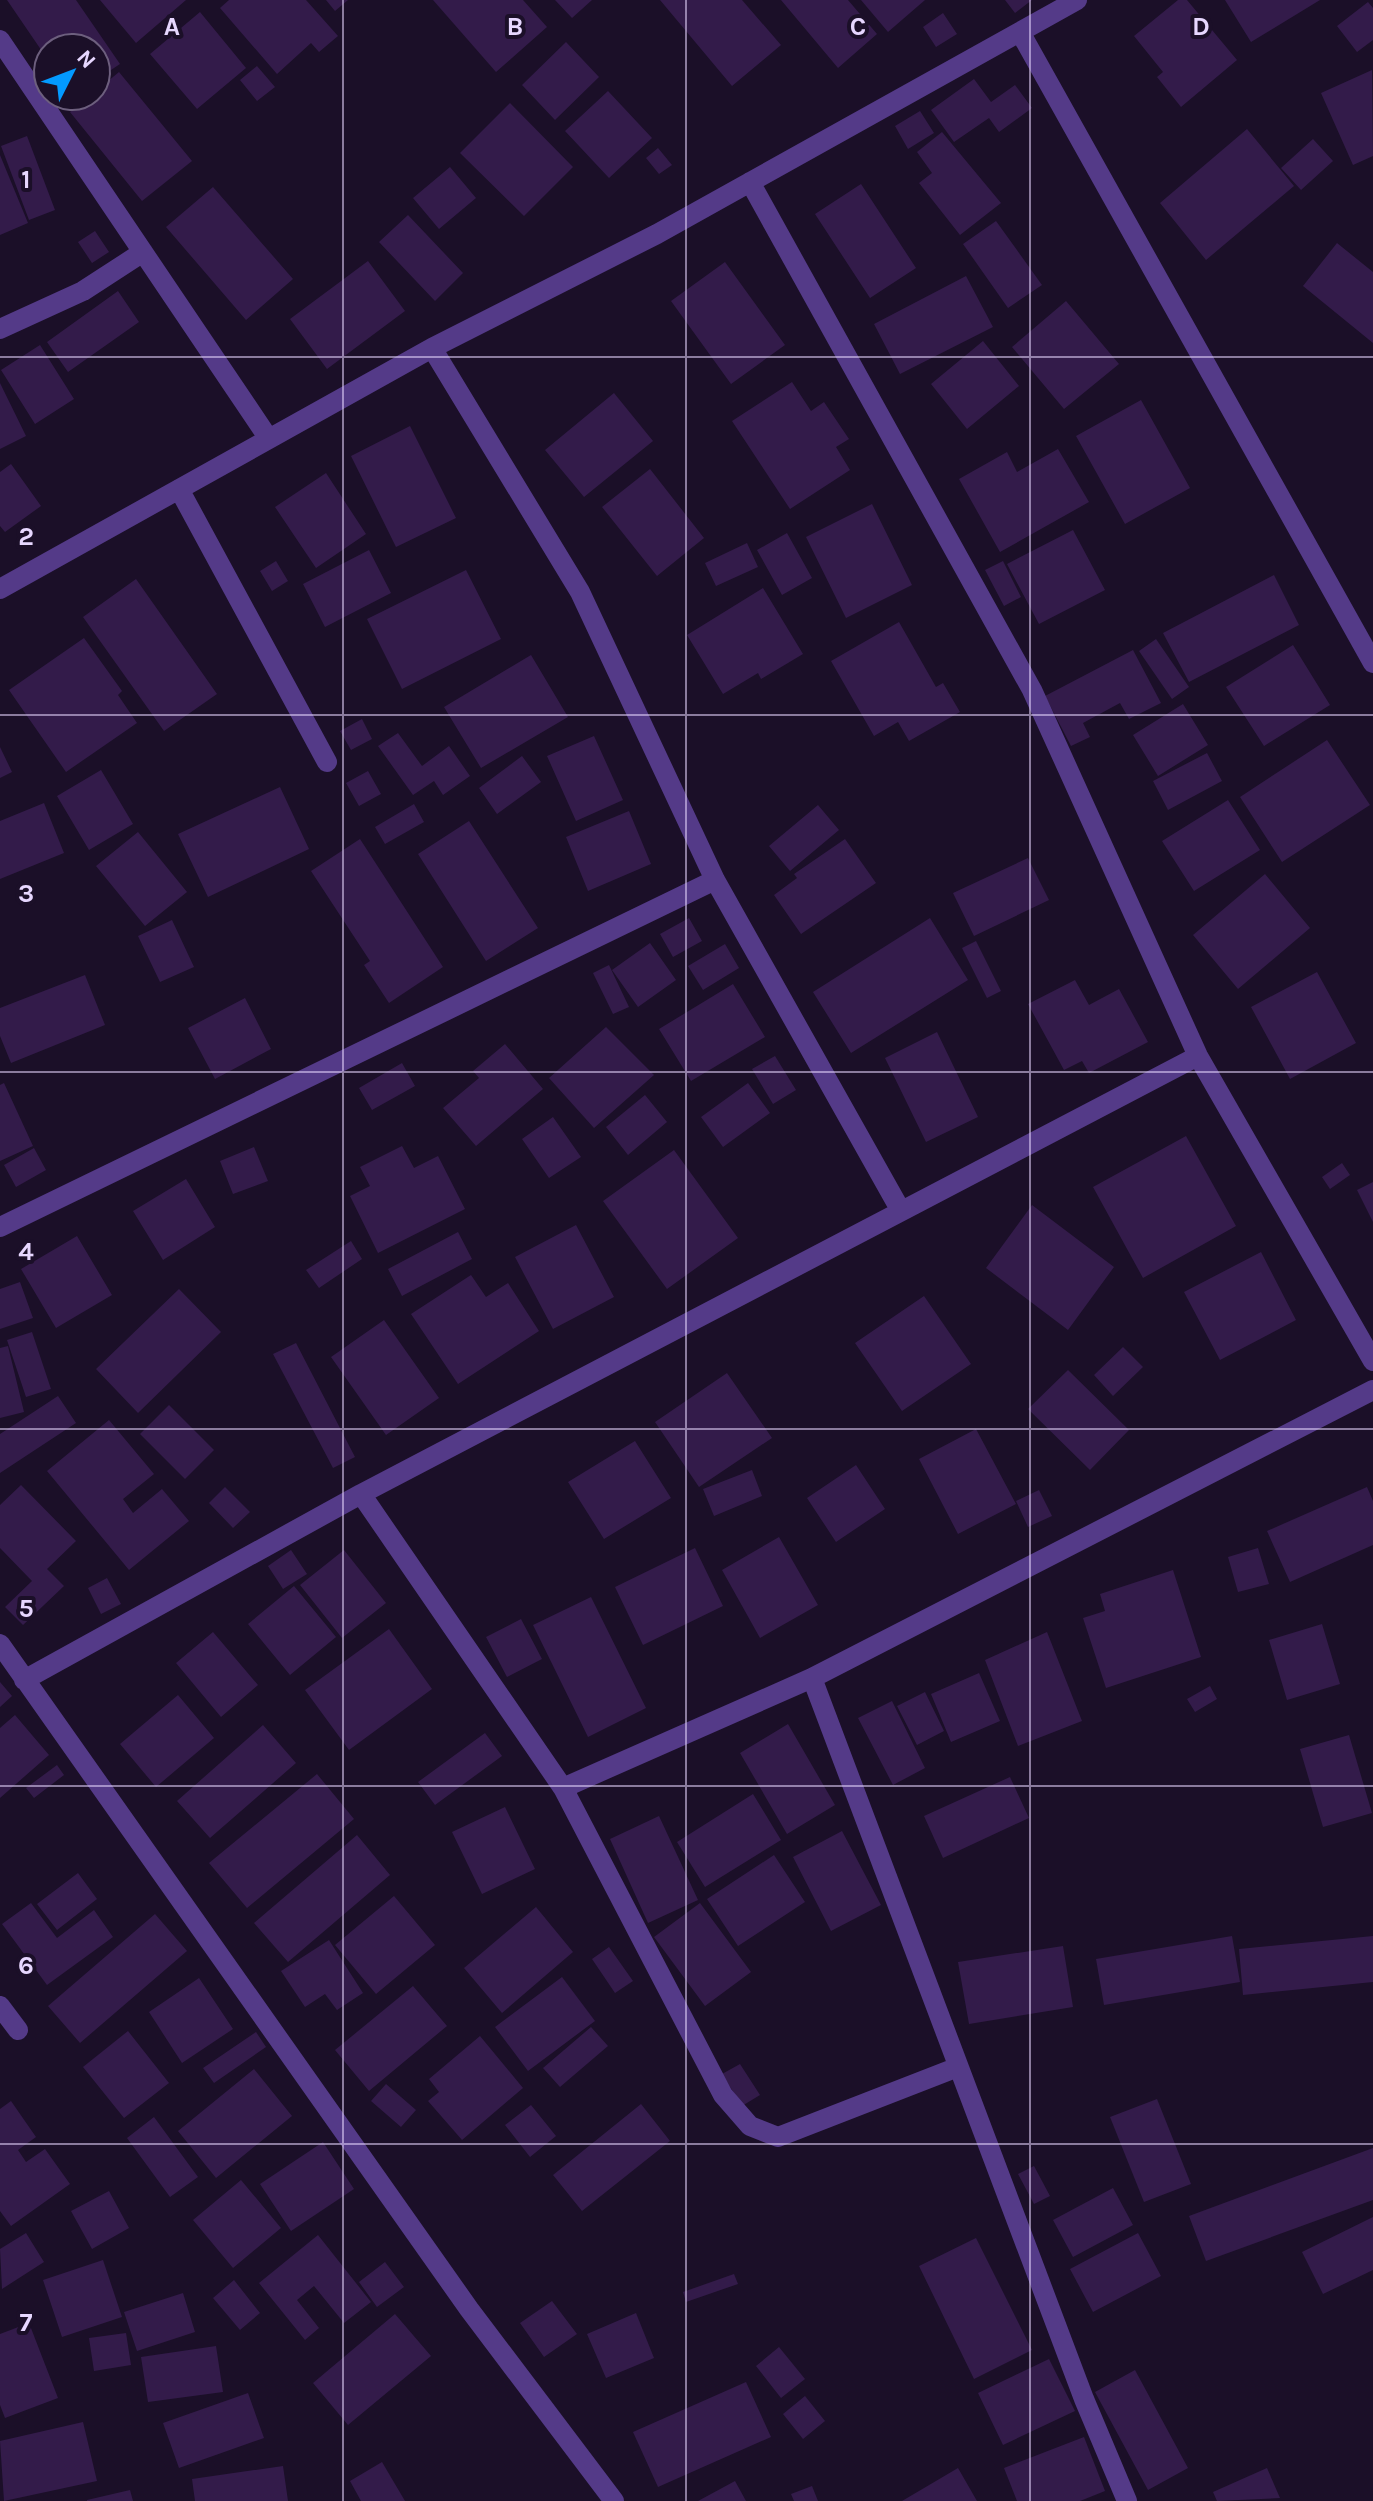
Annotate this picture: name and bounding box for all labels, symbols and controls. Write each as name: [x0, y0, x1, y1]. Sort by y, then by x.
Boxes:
text: A: [164, 11, 180, 42]
text: B: [507, 11, 523, 42]
text: C: [850, 11, 866, 42]
text: D: [1192, 11, 1210, 42]
north arrow: [32, 32, 112, 112]
text: N: [71, 45, 101, 74]
text: 1: [21, 164, 31, 195]
text: 2: [18, 521, 34, 552]
text: 3: [18, 878, 34, 909]
text: 4: [18, 1236, 34, 1267]
text: 5: [18, 1593, 34, 1624]
text: 6: [18, 1950, 34, 1981]
text: 7: [20, 2307, 33, 2338]

